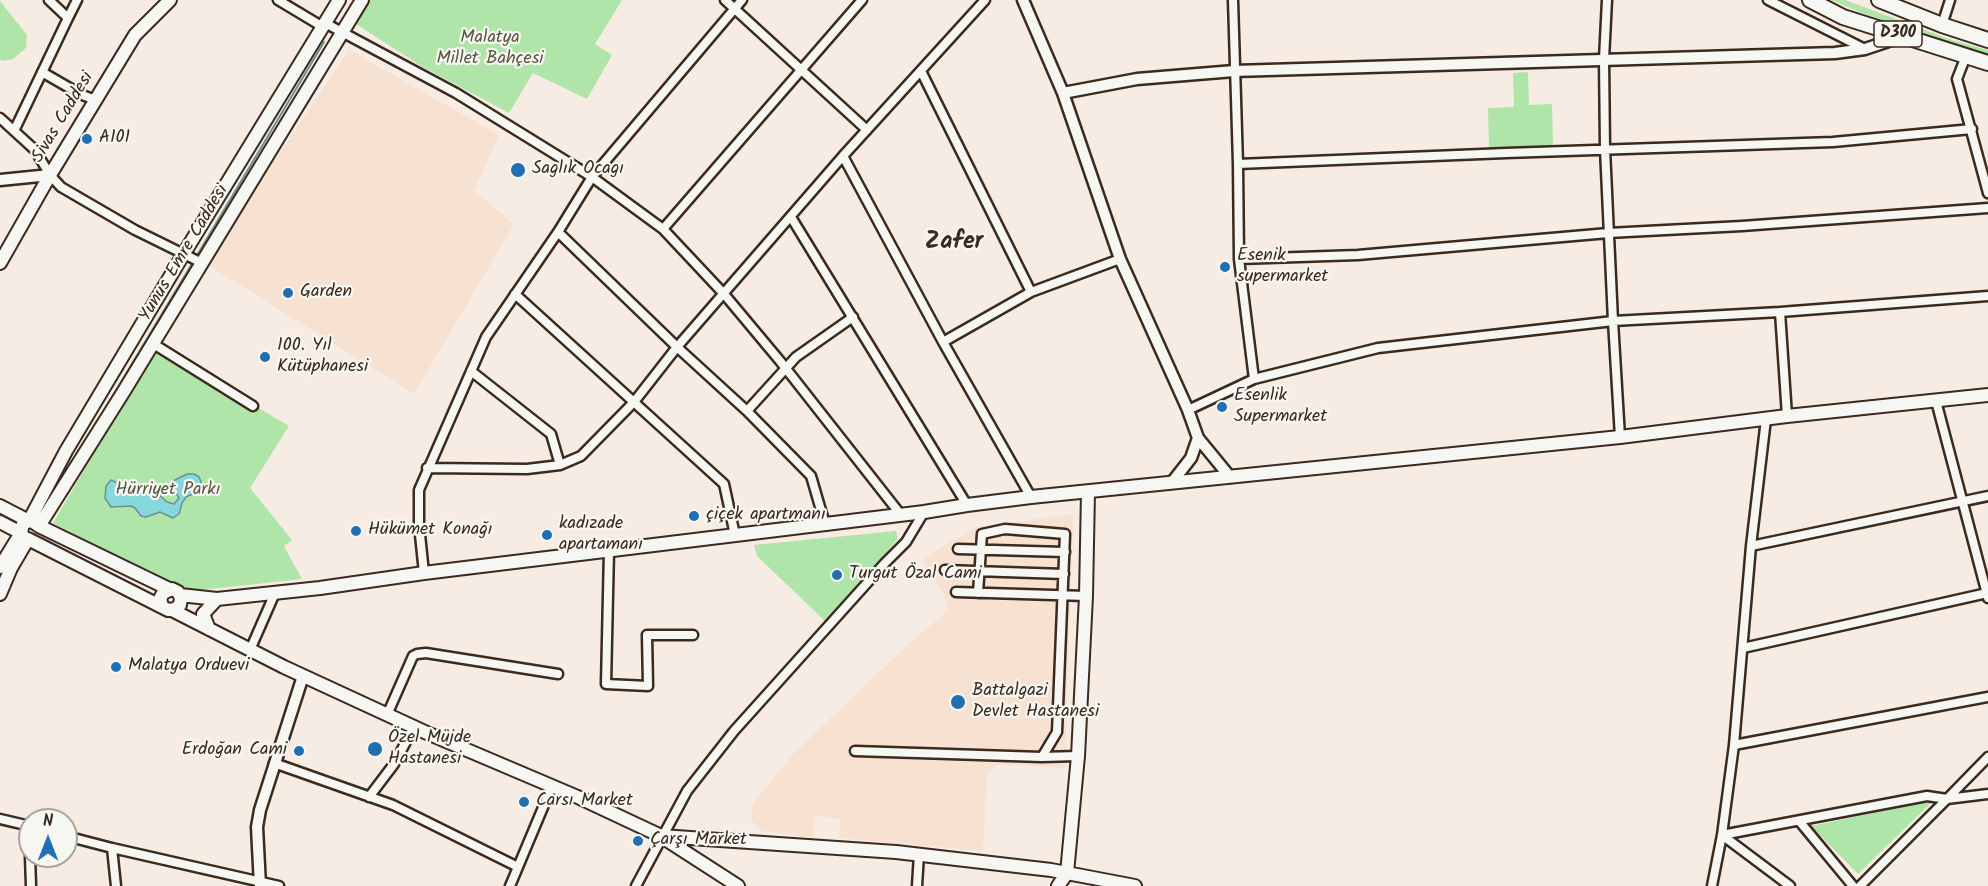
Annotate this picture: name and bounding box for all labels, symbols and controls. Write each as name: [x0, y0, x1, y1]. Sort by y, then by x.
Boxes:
road number: D300: [1874, 21, 1922, 47]
park label: Malatya Millet Bahçesi: [436, 28, 544, 70]
street label: Sivas Caddesi: [28, 69, 100, 167]
place label: A101: [99, 128, 130, 150]
marker: A101: [80, 132, 94, 146]
place label: Saglık Ocagı: [532, 159, 624, 181]
marker: Saglık Ocagı: [509, 161, 527, 179]
street label: Yunus Emre Caddesi: [136, 182, 234, 326]
district label: Zafer: [925, 230, 983, 258]
place label: Esenik supermarket: [1237, 246, 1328, 288]
marker: Esenik supermarket: [1218, 260, 1232, 274]
place label: Garden: [300, 282, 352, 304]
marker: Garden: [281, 286, 295, 300]
place label: 100. Yıl Kütüphanesi: [277, 336, 368, 378]
marker: 100. Yıl Kütüphanesi: [258, 350, 272, 364]
place label: Esenlik Supermarket: [1234, 386, 1327, 428]
marker: Esenlik Supermarket: [1215, 400, 1229, 414]
park label: Hürriyet Parkı: [116, 480, 220, 502]
place label: çiçek apartmanı: [706, 505, 826, 527]
marker: çiçek apartmanı: [687, 509, 701, 523]
place label: kadızade apartamanı: [559, 514, 643, 556]
place label: Hükümet Konağı: [368, 520, 492, 542]
marker: Hükümet Konağı: [349, 524, 363, 538]
marker: kadızade apartamanı: [540, 528, 554, 542]
place label: Turgut Özal Cami: [849, 564, 981, 586]
marker: Turgut Özal Cami: [830, 568, 844, 582]
place label: Malatya Orduevi: [128, 656, 249, 678]
marker: Malatya Orduevi: [109, 660, 123, 674]
place label: Battalgazi Devlet Hastanesi: [972, 681, 1099, 724]
marker: Battalgazi Devlet Hastanesi: [949, 693, 967, 711]
place label: Özel Müjde Hastanesi: [388, 728, 471, 771]
place label: Erdoğan Cami: [182, 740, 287, 762]
marker: Özel Müjde Hastanesi: [366, 740, 384, 758]
marker: Erdoğan Cami: [292, 744, 306, 758]
place label: Carsı Market: [536, 791, 633, 813]
marker: Carsı Market: [517, 795, 531, 809]
north arrow: [18, 808, 78, 868]
text: N: [43, 809, 53, 834]
place label: Çarşı Market: [650, 830, 747, 852]
marker: Çarşı Market: [631, 834, 645, 848]

